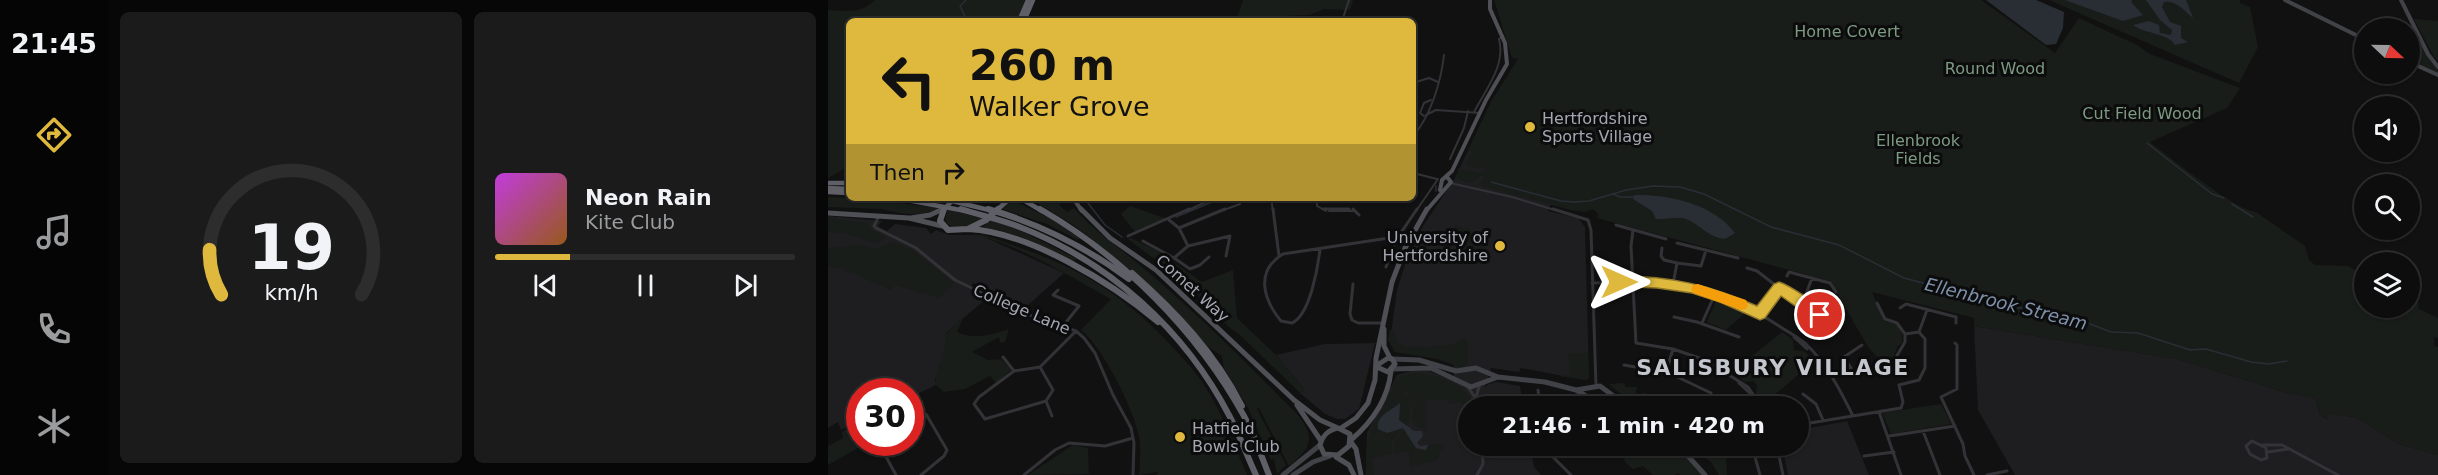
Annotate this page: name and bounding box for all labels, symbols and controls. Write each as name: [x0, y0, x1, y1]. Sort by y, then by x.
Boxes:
north arrow: [2354, 18, 2420, 84]
map controls: [2354, 18, 2420, 318]
park label: Home Covert: [1794, 22, 1900, 41]
text: 21:45: [11, 28, 97, 59]
text: 260 m: [969, 41, 1115, 90]
icon: left: [870, 42, 948, 120]
park label: Round Wood: [1945, 59, 2045, 78]
text: Walker Grove: [969, 91, 1150, 122]
button: sound: [2354, 96, 2420, 162]
park label: Cut Field Wood: [2082, 104, 2202, 123]
place label: Hertfordshire Sports Village: [1542, 109, 1652, 146]
icon: directions: [33, 114, 75, 156]
marker: Hertfordshire Sports Village: [1523, 120, 1537, 134]
park label: Ellenbrook Fields: [1876, 131, 1961, 168]
icon: right: [937, 156, 970, 189]
text: Then: [870, 160, 925, 185]
button: search: [2354, 174, 2420, 240]
text: Neon Rain: [585, 185, 712, 210]
text: Kite Club: [585, 210, 675, 234]
icon: music: [33, 211, 75, 253]
text: 19: [248, 211, 334, 284]
place label: University of Hertfordshire: [1382, 228, 1488, 265]
marker: University of Hertfordshire: [1493, 239, 1507, 253]
position arrow: [1587, 250, 1651, 314]
street label: Comet Way: [1152, 251, 1233, 326]
button: layers: [2354, 252, 2420, 318]
icon: previous: [529, 269, 562, 302]
icon: pause: [629, 269, 662, 302]
icon: next: [729, 269, 762, 302]
water label: Ellenbrook Stream: [1923, 273, 2089, 334]
text: km/h: [264, 280, 318, 305]
street label: College Lane: [970, 280, 1073, 338]
pin: [1794, 289, 1845, 340]
icon: arrive: [1803, 298, 1836, 331]
icon: phone: [33, 308, 75, 350]
district label: SALISBURY VILLAGE: [1636, 355, 1910, 380]
speed limit sign: 30: [846, 378, 924, 456]
icon: climate: [33, 405, 75, 447]
text: 21:46 · 1 min · 420 m: [1502, 413, 1765, 438]
place label: Hatfield Bowls Club: [1192, 419, 1280, 456]
marker: Hatfield Bowls Club: [1173, 430, 1187, 444]

